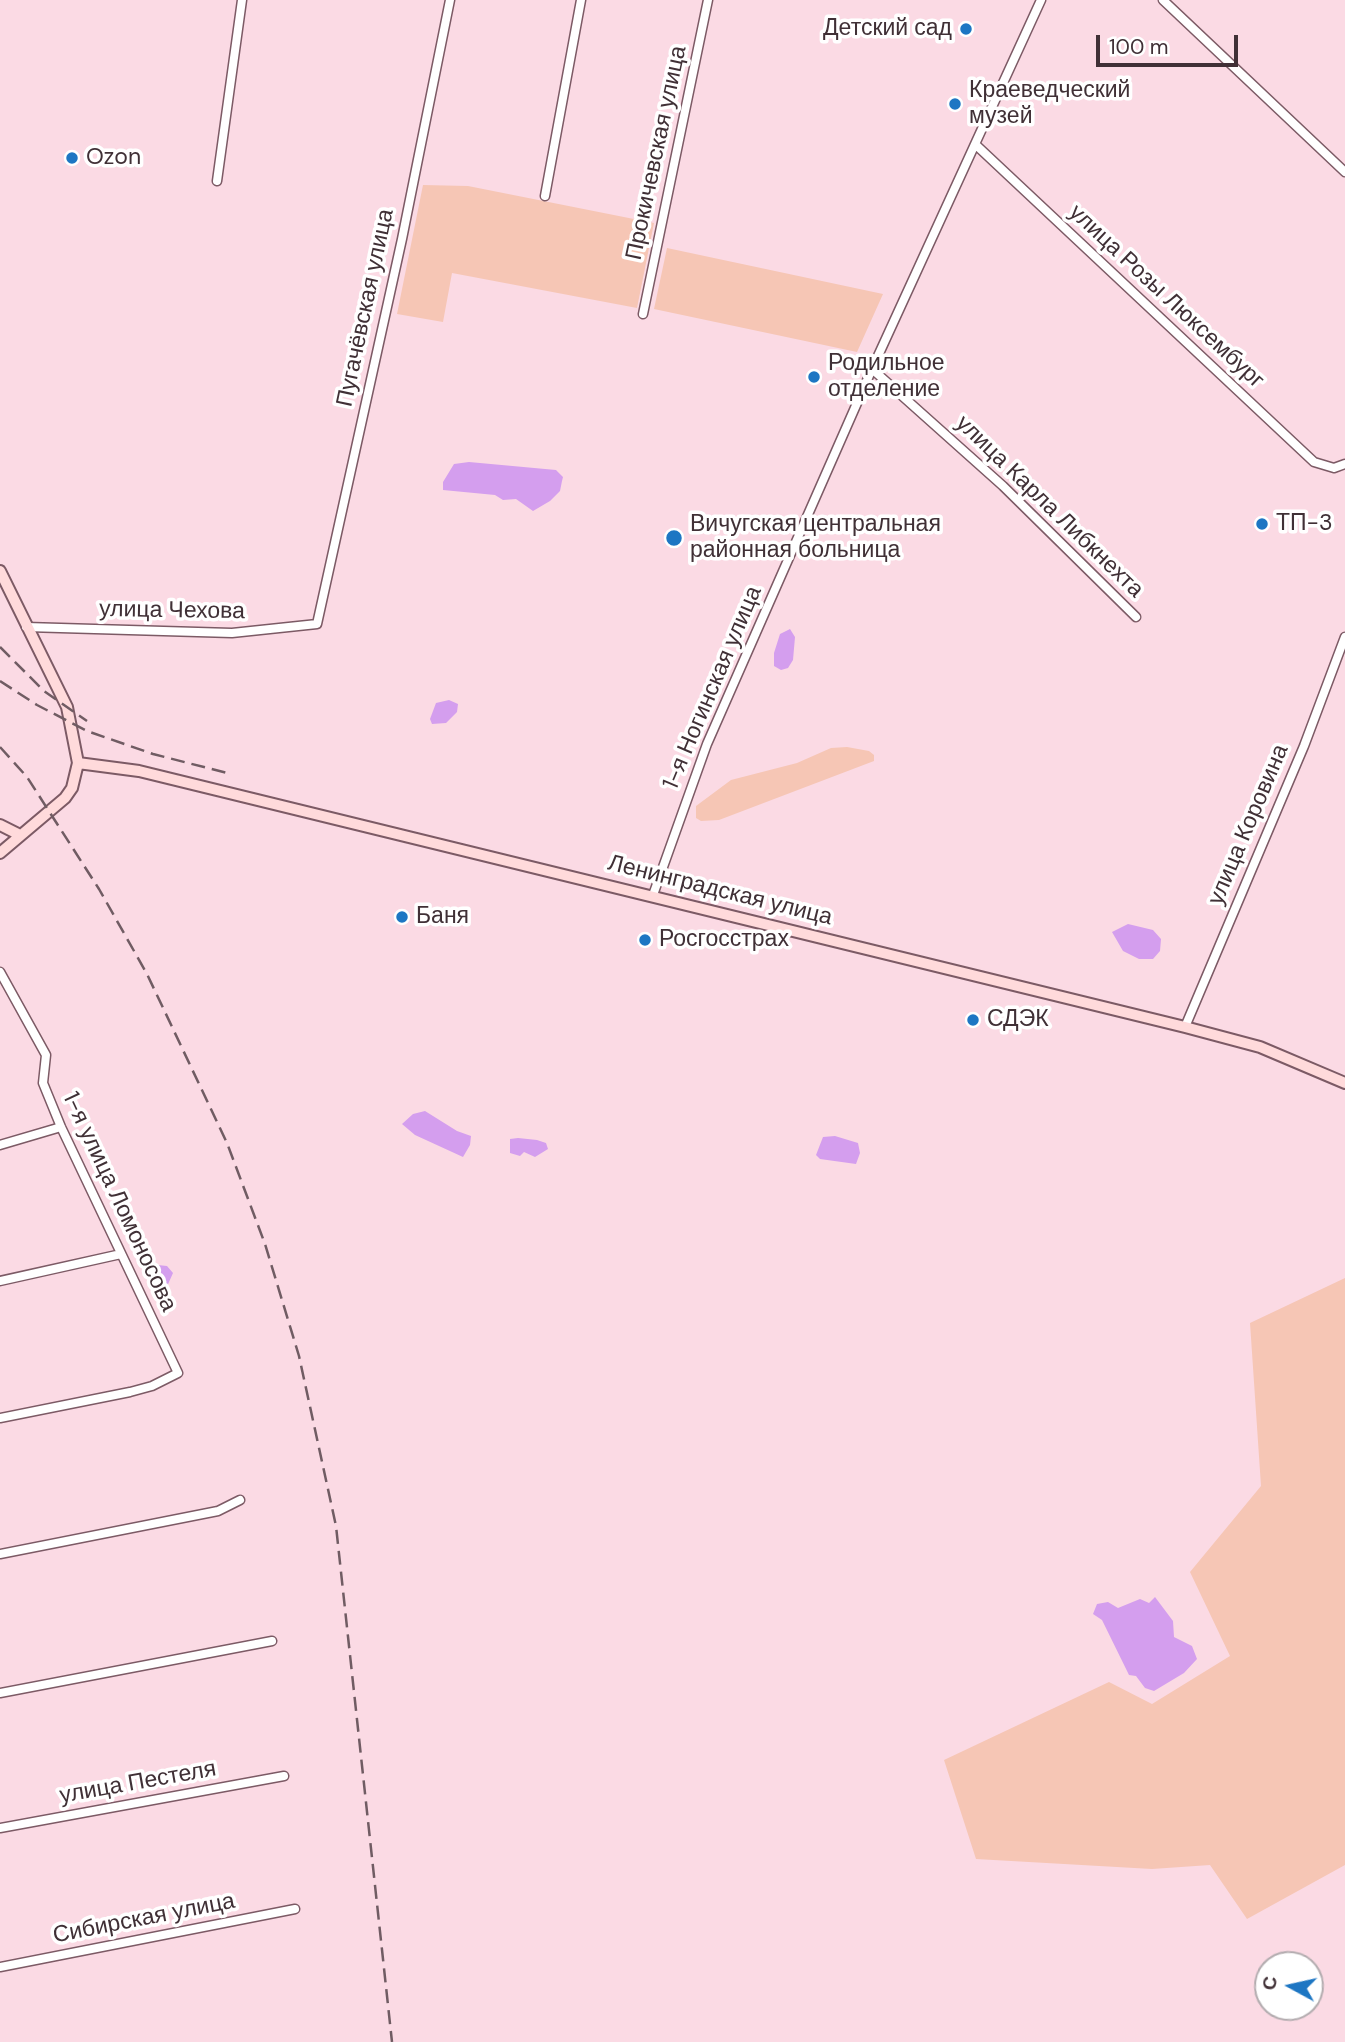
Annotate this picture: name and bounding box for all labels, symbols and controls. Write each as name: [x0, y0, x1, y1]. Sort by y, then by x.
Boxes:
place label: Детский сад: [823, 15, 952, 43]
marker: Детский сад: [958, 21, 974, 37]
scale bar: [1100, 21, 1242, 65]
text: 100 m: [1109, 33, 1169, 61]
street label: Прокичевская улица: [621, 43, 693, 263]
place label: Краеведческий музей: [969, 77, 1130, 131]
marker: Краеведческий музей: [947, 96, 963, 112]
place label: Ozon: [86, 144, 141, 172]
marker: Ozon: [64, 150, 80, 166]
street label: улица Розы Люксембург: [1063, 199, 1269, 395]
street label: Пугачёвская улица: [332, 207, 400, 409]
place label: Родильное отделение: [828, 350, 945, 404]
marker: Родильное отделение: [806, 369, 822, 385]
street label: улица Карла Либкнехта: [949, 410, 1149, 604]
place label: ТП-3: [1276, 510, 1333, 538]
place label: Вичугская центральная районная больница: [690, 511, 941, 565]
marker: ТП-3: [1254, 516, 1270, 532]
marker: Вичугская центральная районная больница: [664, 528, 684, 548]
street label: 1-я Ногинская улица: [658, 582, 768, 794]
street label: улица Чехова: [99, 596, 245, 626]
street label: улица Коровина: [1203, 741, 1295, 909]
street label: Ленинградская улица: [605, 850, 835, 932]
place label: Баня: [416, 903, 469, 931]
marker: Баня: [394, 909, 410, 925]
place label: Росгосстрах: [659, 926, 789, 954]
marker: Росгосстрах: [637, 932, 653, 948]
place label: СДЭК: [987, 1006, 1049, 1034]
marker: СДЭК: [965, 1012, 981, 1028]
street label: 1-я улица Ломоносова: [56, 1088, 182, 1316]
street label: улица Пестеля: [58, 1756, 218, 1810]
street label: Сибирская улица: [51, 1888, 237, 1950]
north arrow: [1254, 1951, 1324, 2021]
text: С: [1256, 1975, 1283, 1992]

